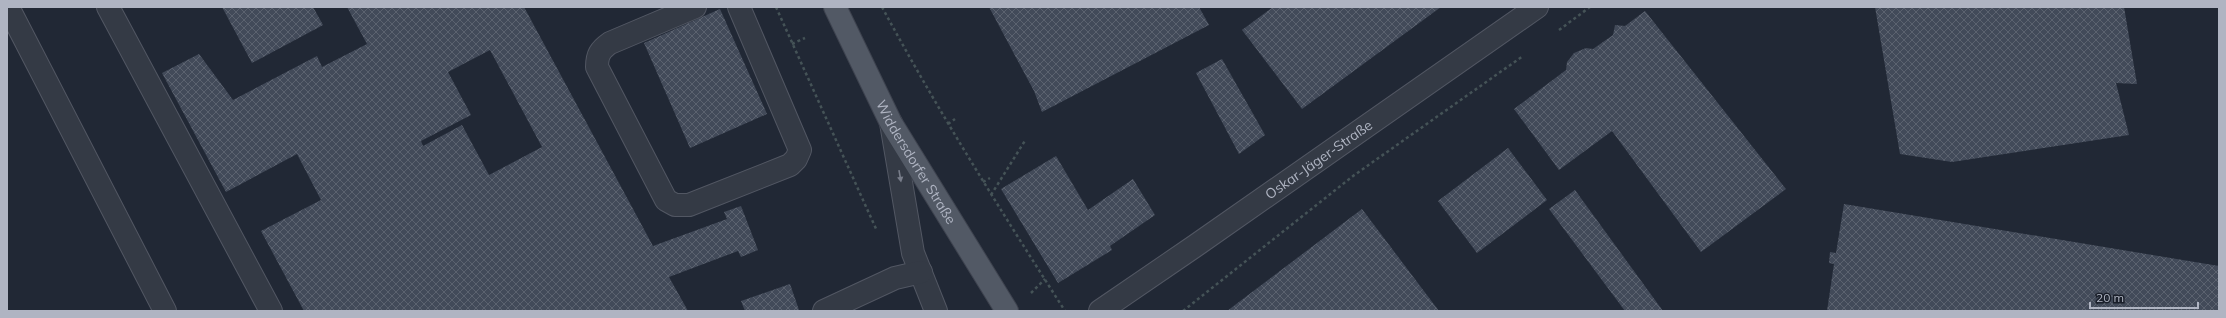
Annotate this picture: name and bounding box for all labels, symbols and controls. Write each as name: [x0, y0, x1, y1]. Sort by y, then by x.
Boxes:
street label: Widdersdorfer Straße: [872, 97, 960, 227]
street label: Oskar-Jäger-Straße: [1262, 116, 1376, 203]
one-way arrow: [897, 169, 903, 182]
scale bar: [2090, 284, 2198, 310]
text: 20 m: [2096, 290, 2124, 305]

